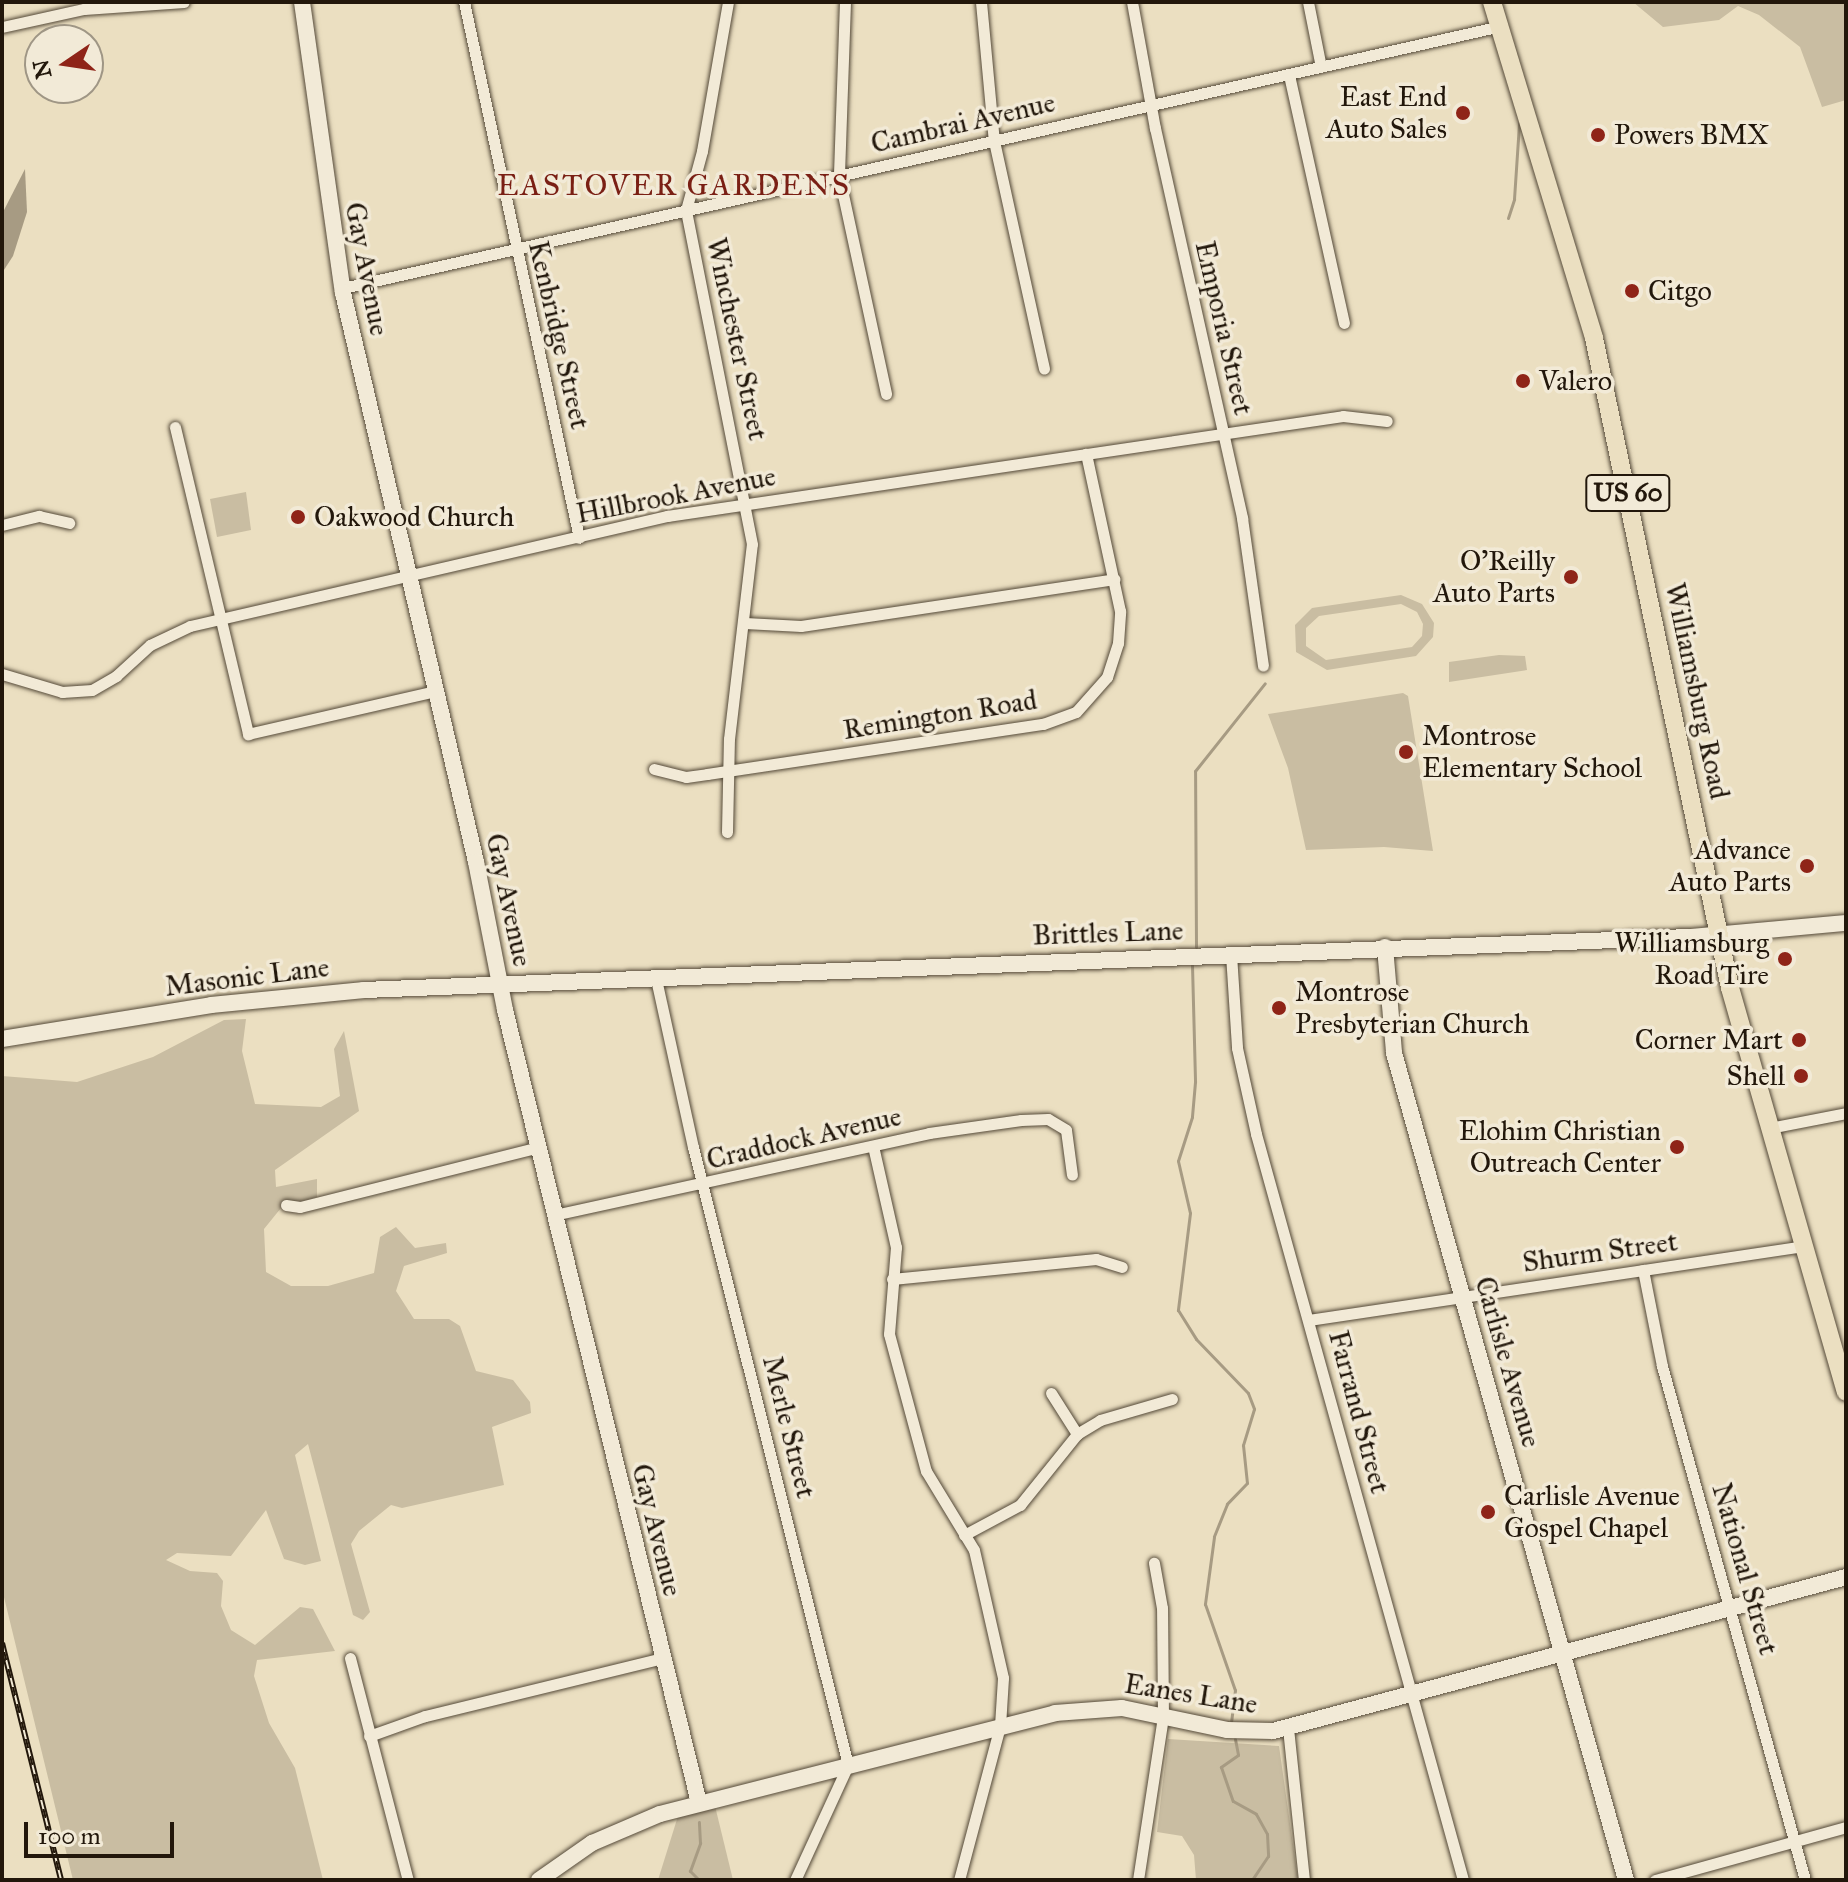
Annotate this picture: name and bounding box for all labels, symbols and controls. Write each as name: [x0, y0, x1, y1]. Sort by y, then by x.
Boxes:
north arrow: [24, 24, 104, 104]
text: N: [27, 57, 57, 81]
place label: East End Auto Sales: [1326, 80, 1447, 146]
street label: Cambrai Avenue: [868, 85, 1058, 161]
marker: East End Auto Sales: [1454, 104, 1472, 122]
place label: Powers BMX: [1614, 118, 1769, 152]
marker: Powers BMX: [1589, 126, 1607, 144]
district label: EASTOVER GARDENS: [497, 167, 851, 203]
street label: Gay Avenue: [338, 199, 396, 339]
street label: Winchester Street: [699, 235, 775, 443]
street label: Kenbridge Street: [521, 238, 597, 432]
street label: Emporia Street: [1188, 238, 1260, 418]
place label: Citgo: [1648, 274, 1712, 308]
marker: Citgo: [1623, 282, 1641, 300]
place label: Valero: [1539, 364, 1612, 398]
marker: Valero: [1514, 372, 1532, 390]
street label: Hillbrook Avenue: [573, 459, 779, 531]
road number: US 60: [1584, 471, 1672, 515]
place label: Oakwood Church: [314, 500, 514, 534]
marker: Oakwood Church: [289, 508, 307, 526]
place label: O'Reilly Auto Parts: [1433, 544, 1555, 610]
marker: O'Reilly Auto Parts: [1562, 568, 1580, 586]
street label: Williamsburg Road: [1658, 580, 1736, 802]
street label: Remington Road: [841, 683, 1039, 747]
place label: Montrose Elementary School: [1422, 719, 1642, 785]
marker: Montrose Elementary School: [1397, 743, 1415, 761]
street label: Gay Avenue: [479, 830, 539, 970]
place label: Advance Auto Parts: [1669, 833, 1791, 899]
marker: Advance Auto Parts: [1798, 857, 1816, 875]
street label: Brittles Lane: [1032, 914, 1184, 952]
place label: Williamsburg Road Tire: [1614, 926, 1769, 992]
street label: Masonic Lane: [163, 950, 331, 1004]
marker: Williamsburg Road Tire: [1776, 950, 1794, 968]
place label: Montrose Presbyterian Church: [1295, 975, 1529, 1041]
marker: Montrose Presbyterian Church: [1270, 999, 1288, 1017]
place label: Corner Mart: [1635, 1023, 1783, 1057]
marker: Corner Mart: [1790, 1031, 1808, 1049]
place label: Shell: [1727, 1059, 1785, 1093]
marker: Shell: [1792, 1067, 1810, 1085]
street label: Craddock Avenue: [703, 1099, 905, 1177]
place label: Elohim Christian Outreach Center: [1459, 1114, 1661, 1180]
marker: Elohim Christian Outreach Center: [1668, 1138, 1686, 1156]
street label: Shurm Street: [1520, 1225, 1680, 1279]
street label: Carlisle Avenue: [1468, 1273, 1548, 1451]
street label: Farrand Street: [1321, 1327, 1397, 1497]
street label: Merle Street: [755, 1352, 823, 1502]
street label: Gay Avenue: [624, 1460, 690, 1600]
place label: Carlisle Avenue Gospel Chapel: [1504, 1479, 1680, 1545]
street label: National Street: [1704, 1479, 1786, 1659]
marker: Carlisle Avenue Gospel Chapel: [1479, 1503, 1497, 1521]
street label: Eanes Lane: [1122, 1667, 1260, 1721]
scale bar: [28, 1806, 178, 1856]
text: 100 m: [38, 1821, 101, 1851]

